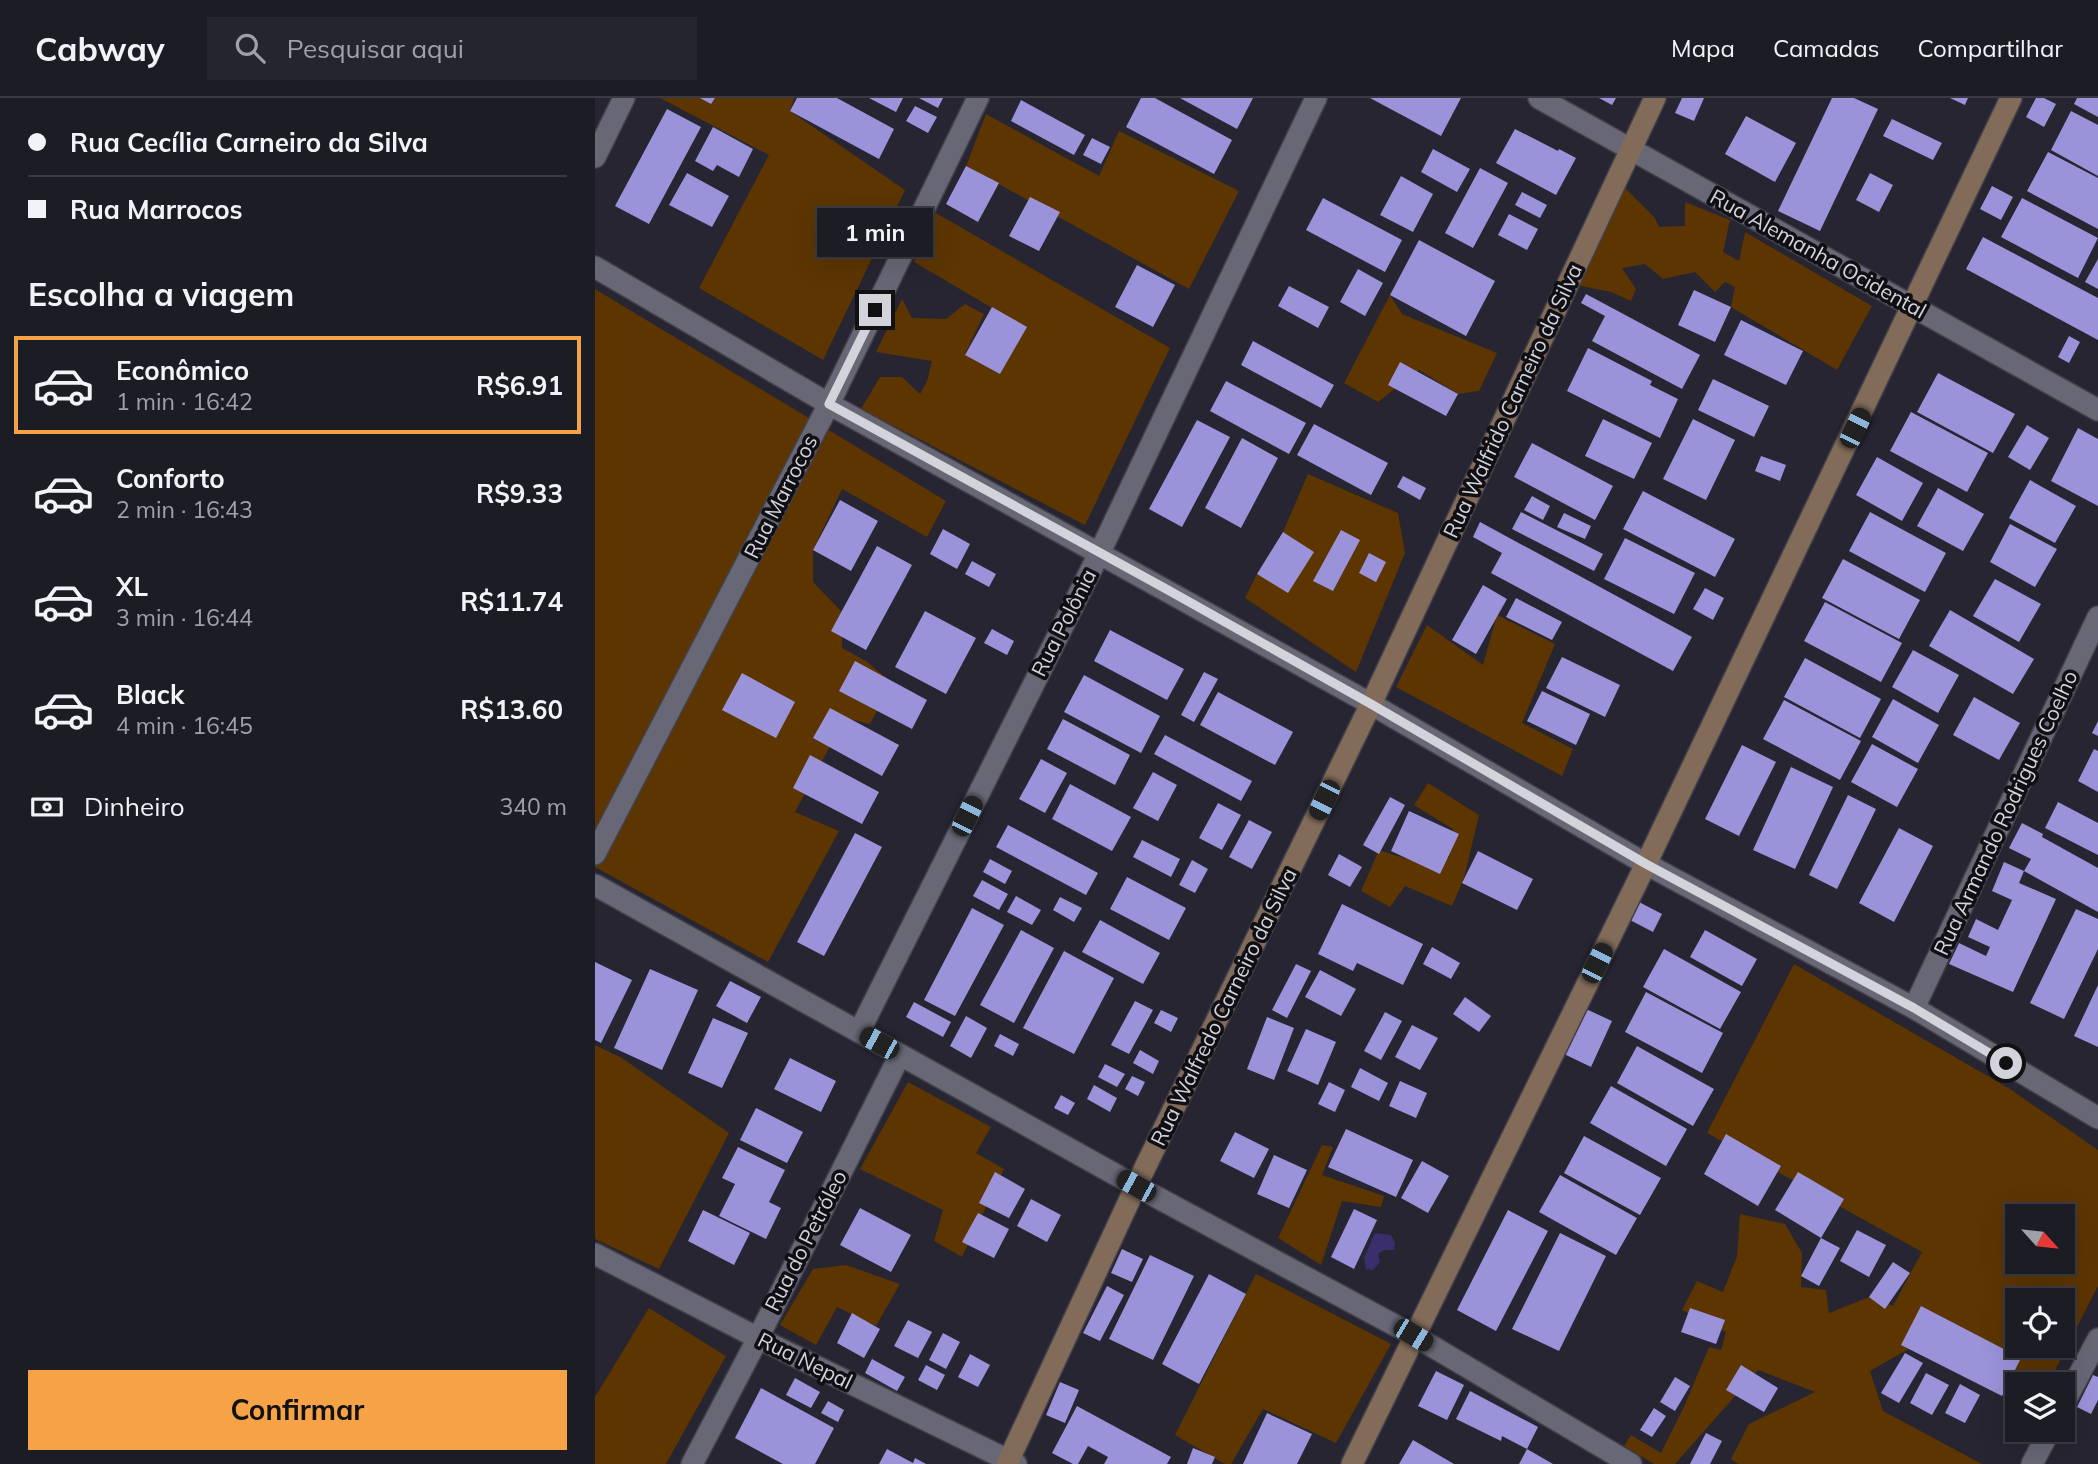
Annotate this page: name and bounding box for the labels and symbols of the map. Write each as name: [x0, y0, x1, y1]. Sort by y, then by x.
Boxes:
street label: Rua Alemanha Ocidental: [1706, 183, 1931, 323]
callout: 1 min: [817, 208, 933, 258]
street label: Rua Walfrido Carneiro da Silva: [1437, 259, 1587, 542]
route end: [859, 294, 891, 326]
car: [1837, 405, 1874, 451]
street label: Rua Marrocos: [738, 430, 822, 563]
street label: Rua Polônia: [1025, 565, 1101, 680]
street label: Rua Armando Rodrigues Coelho: [1928, 666, 2083, 959]
car: [1306, 777, 1343, 823]
car: [949, 793, 986, 839]
street label: Rua Walfredo Carneiro da Silva: [1144, 863, 1302, 1150]
car: [1579, 940, 1616, 986]
car: [856, 1024, 903, 1062]
route start: [1990, 1047, 2022, 1079]
street label: Rua do Petróleo: [758, 1166, 852, 1315]
car: [1113, 1167, 1160, 1205]
north arrow: [2005, 1204, 2075, 1274]
car: [1390, 1315, 1437, 1355]
street label: Rua Nepal: [754, 1326, 857, 1394]

